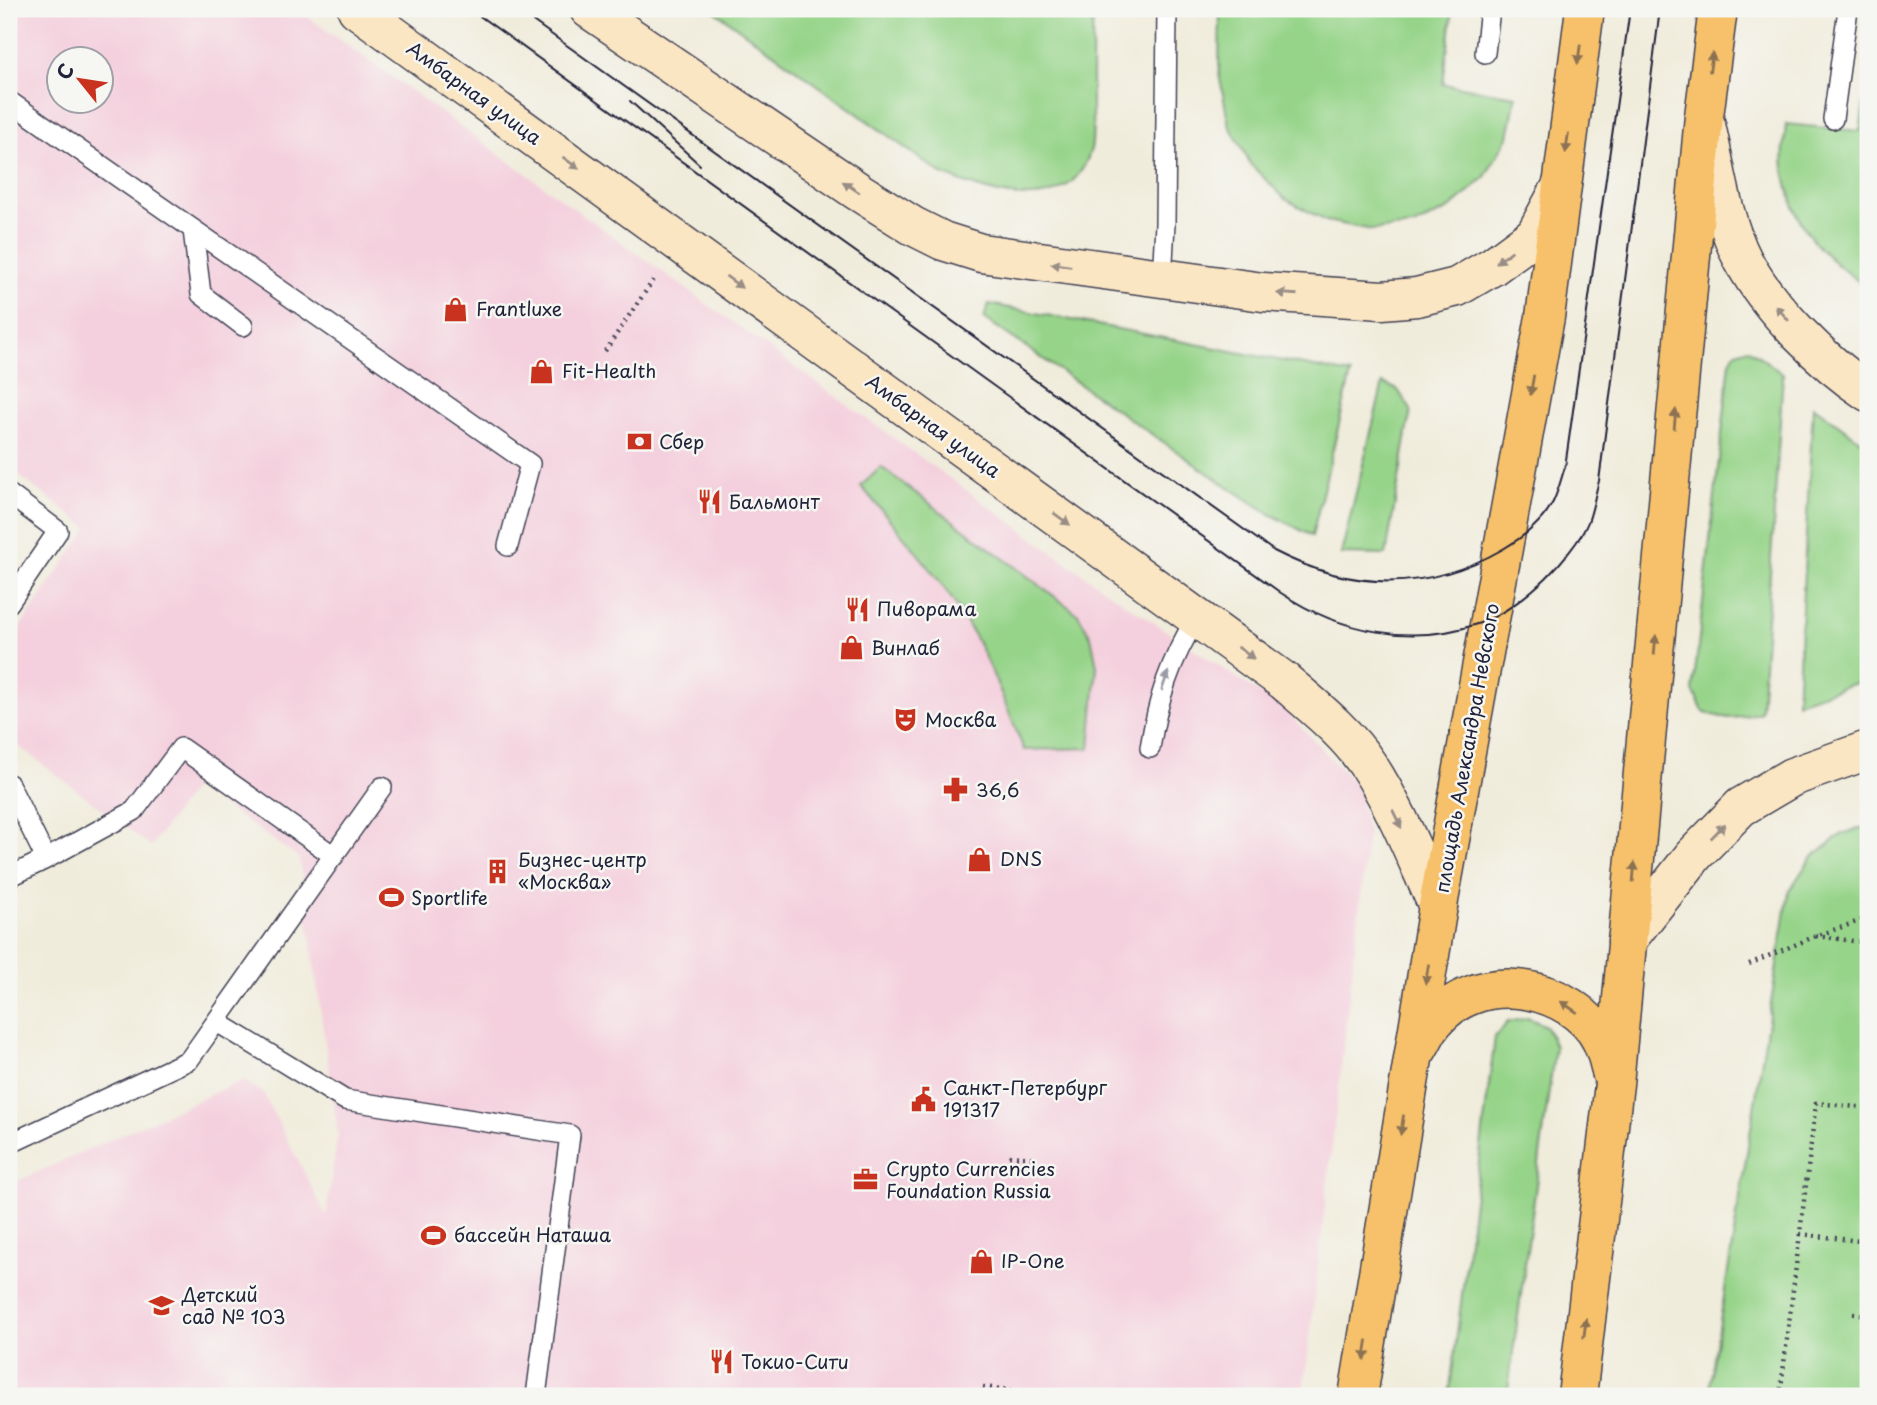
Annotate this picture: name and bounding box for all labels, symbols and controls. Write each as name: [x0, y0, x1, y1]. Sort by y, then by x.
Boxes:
street label: Амбарная улица: [401, 34, 548, 151]
one-way arrow: [1574, 43, 1585, 65]
north arrow: [46, 46, 116, 116]
one-way arrow: [1706, 51, 1717, 73]
text: С: [49, 58, 80, 84]
one-way arrow: [1562, 132, 1573, 154]
one-way arrow: [562, 156, 580, 170]
one-way arrow: [842, 180, 860, 194]
one-way arrow: [1495, 250, 1513, 264]
one-way arrow: [1050, 259, 1072, 270]
one-way arrow: [725, 274, 743, 288]
one-way arrow: [1276, 288, 1298, 299]
place label: Frantluxe: [476, 294, 562, 322]
shop icon: Frantluxe: [442, 295, 470, 323]
one-way arrow: [1774, 304, 1790, 322]
place label: Fit-Health: [562, 356, 656, 384]
shop icon: Fit-Health: [528, 357, 556, 385]
street label: Амбарная улица: [860, 367, 1007, 484]
one-way arrow: [1526, 374, 1537, 396]
one-way arrow: [1670, 408, 1681, 430]
place label: Сбер: [659, 427, 704, 455]
bank icon: Сбер: [625, 428, 653, 456]
place label: Бальмонт: [729, 487, 820, 515]
restaurant icon: Бальмонт: [695, 488, 723, 516]
one-way arrow: [1053, 512, 1071, 526]
place label: Пиворама: [877, 594, 976, 622]
restaurant icon: Пиворама: [843, 595, 871, 623]
street label: площадь Александра Невского: [1427, 601, 1505, 895]
place label: Винлаб: [871, 633, 940, 661]
shop icon: Винлаб: [837, 634, 865, 662]
one-way arrow: [1649, 634, 1660, 656]
one-way arrow: [1237, 646, 1255, 660]
one-way arrow: [1160, 671, 1171, 692]
place label: Москва: [925, 705, 996, 733]
theatre icon: Москва: [891, 706, 919, 734]
place label: 36,6: [976, 775, 1019, 803]
pharmacy icon: 36,6: [942, 776, 970, 804]
one-way arrow: [1392, 809, 1403, 829]
one-way arrow: [1709, 823, 1725, 840]
place label: DNS: [1000, 844, 1042, 872]
place label: Бизнес-центр «Москва»: [518, 845, 647, 895]
shop icon: DNS: [966, 845, 994, 873]
building icon: Бизнес-центр «Москва»: [484, 857, 512, 885]
one-way arrow: [1629, 861, 1640, 883]
place label: Sportlife: [411, 883, 488, 911]
sports icon: Sportlife: [377, 884, 405, 912]
one-way arrow: [1421, 963, 1432, 985]
one-way arrow: [1560, 1000, 1578, 1014]
place label: Санкт-Петербург 191317: [943, 1073, 1108, 1123]
public building icon: Санкт-Петербург 191317: [909, 1085, 937, 1113]
one-way arrow: [1396, 1114, 1407, 1136]
place label: Crypto Currencies Foundation Russia: [886, 1154, 1055, 1204]
office icon: Crypto Currencies Foundation Russia: [852, 1166, 880, 1194]
place label: бассейн Наташа: [454, 1220, 611, 1248]
sports icon: бассейн Наташа: [420, 1221, 448, 1249]
place label: IP-One: [1001, 1246, 1065, 1274]
shop icon: IP-One: [967, 1247, 995, 1275]
place label: Детский сад № 103: [181, 1280, 286, 1330]
school or university icon: Детский сад № 103: [148, 1292, 176, 1320]
one-way arrow: [1580, 1317, 1591, 1339]
one-way arrow: [1360, 1339, 1371, 1361]
place label: Токио-Сити: [741, 1347, 849, 1375]
restaurant icon: Токио-Сити: [707, 1348, 735, 1376]

